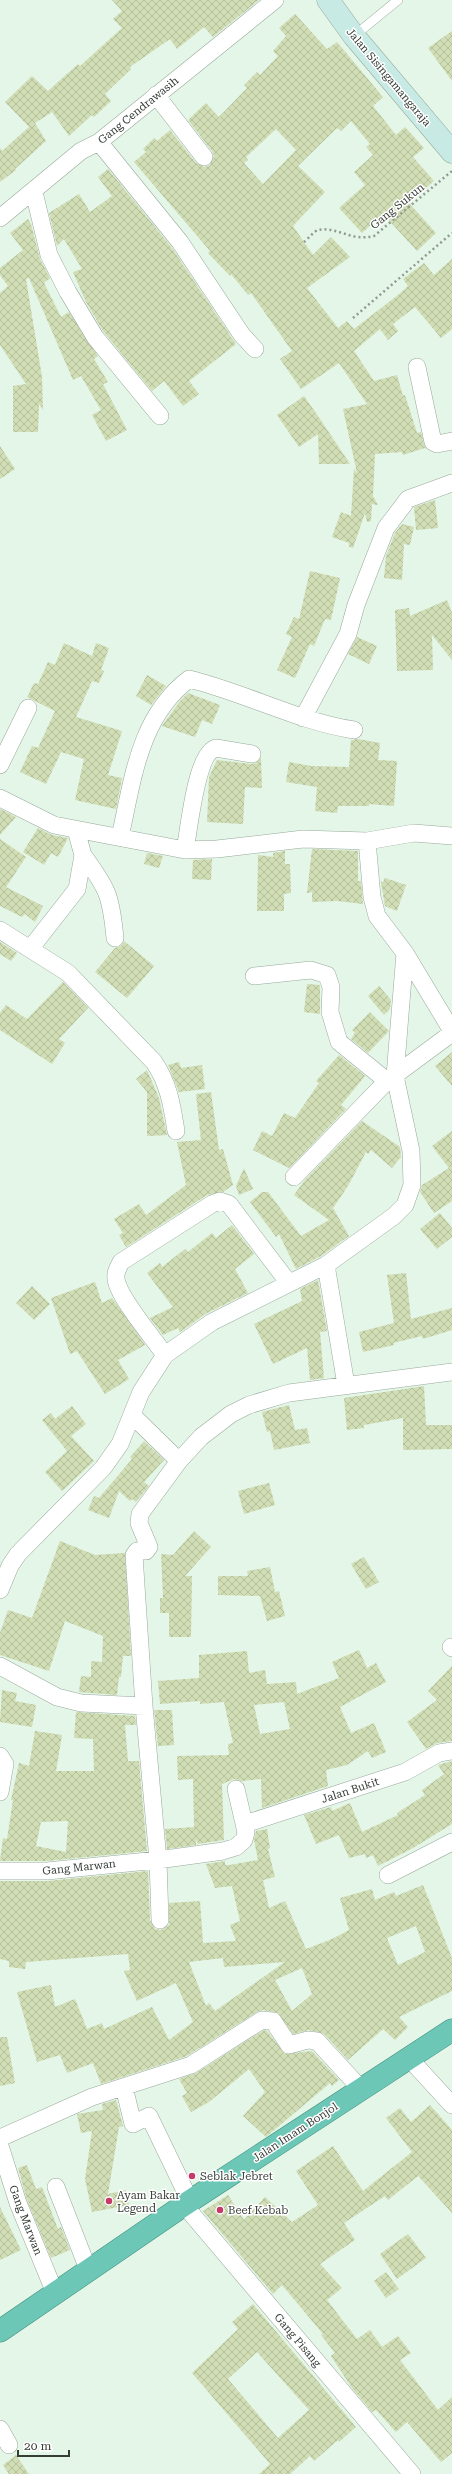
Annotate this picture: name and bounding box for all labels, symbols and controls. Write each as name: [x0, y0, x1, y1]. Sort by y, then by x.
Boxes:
street label: Jalan Sisingamangaraja: [344, 26, 434, 129]
street label: Gang Cendrawasih: [95, 74, 181, 147]
street label: Gang Sukun: [368, 181, 427, 232]
street label: Jalan Bukit: [320, 1775, 381, 1806]
street label: Gang Marwan: [42, 1857, 116, 1878]
street label: Jalan Imam Bonjol: [250, 2100, 341, 2165]
place label: Seblak Jebret: [200, 2170, 273, 2183]
marker: Seblak Jebret: [187, 2171, 197, 2181]
street label: Gang Marwan: [6, 2183, 45, 2257]
place label: Ayam Bakar Legend: [117, 2189, 180, 2215]
marker: Ayam Bakar Legend: [104, 2196, 114, 2206]
place label: Beef Kebab: [228, 2204, 288, 2217]
marker: Beef Kebab: [215, 2205, 225, 2215]
street label: Gang Pisang: [271, 2311, 324, 2370]
scale bar: [18, 2432, 69, 2458]
text: 20 m: [24, 2439, 51, 2453]

